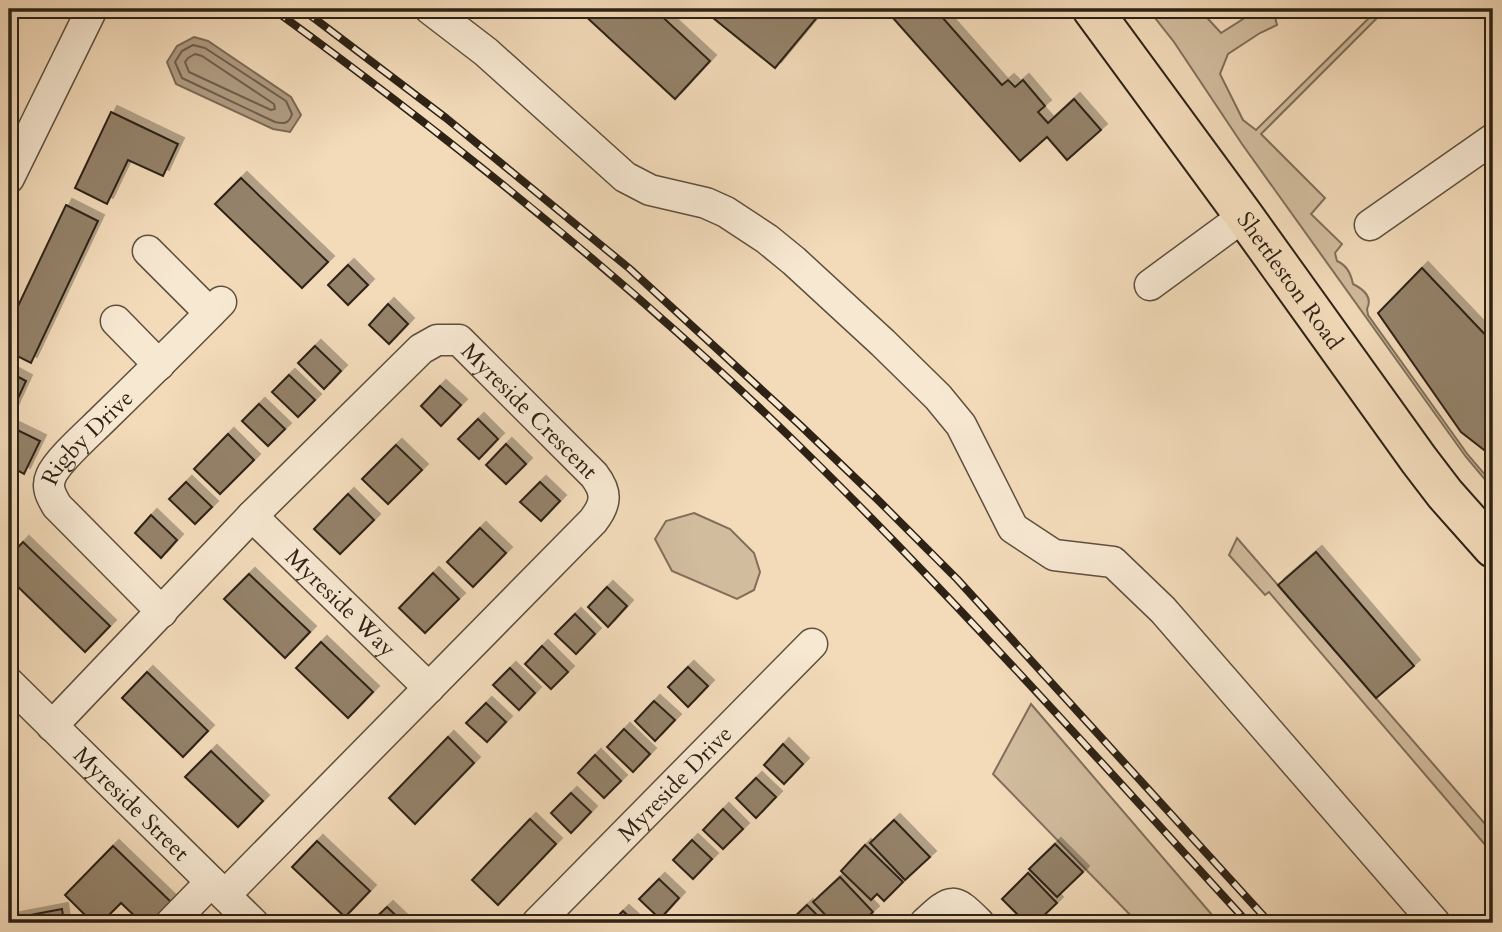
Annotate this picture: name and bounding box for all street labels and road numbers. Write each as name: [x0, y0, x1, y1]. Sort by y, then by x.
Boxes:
street label: Shettleston Road: [1230, 205, 1351, 356]
street label: Myreside Crescent: [455, 336, 605, 486]
street label: Rigby Drive: [34, 383, 140, 490]
street label: Myreside Way: [279, 541, 403, 663]
street label: Myreside Drive: [610, 719, 739, 848]
street label: Myreside Street: [67, 740, 196, 868]

